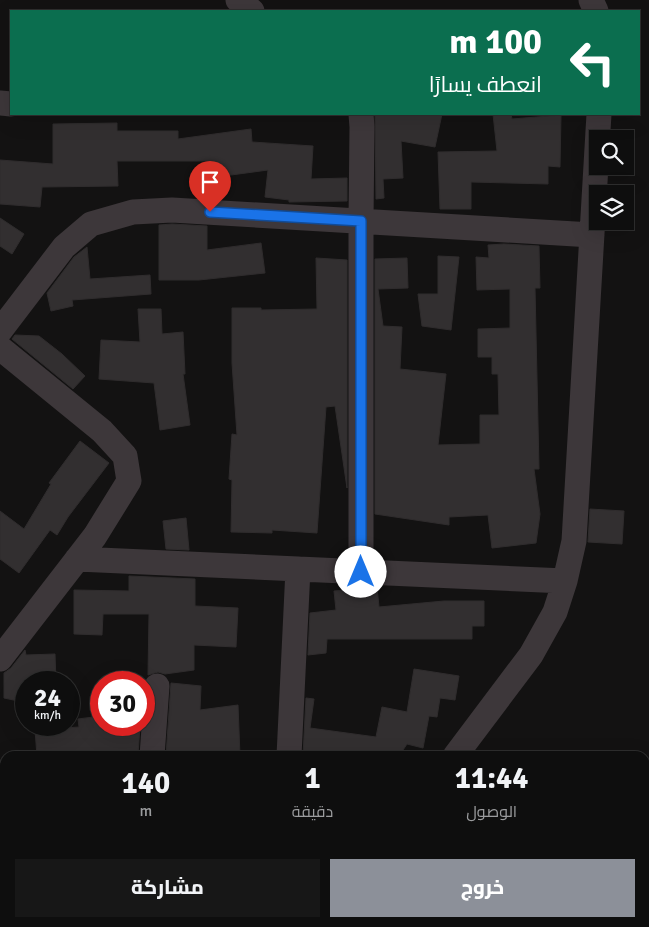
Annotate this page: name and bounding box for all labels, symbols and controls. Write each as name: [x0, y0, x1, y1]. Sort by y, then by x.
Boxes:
text: 100 m: [449, 20, 542, 63]
icon: left: [560, 30, 625, 95]
text: انعطف يسارًا: [429, 71, 542, 98]
map controls: [589, 130, 634, 230]
button: search: [589, 130, 634, 175]
pin: [189, 161, 231, 212]
icon: arrive: [196, 168, 224, 196]
button: layers: [589, 185, 634, 230]
position arrow: [334, 545, 386, 597]
speed limit sign: 30: [90, 671, 155, 736]
text: 24: [34, 682, 61, 713]
text: km/h: [34, 708, 61, 723]
text: 1: [304, 760, 321, 797]
text: 11:44: [455, 760, 528, 797]
text: 140: [122, 765, 170, 802]
text: m: [139, 801, 152, 821]
text: دقيقة: [292, 802, 333, 822]
text: الوصول: [466, 802, 517, 822]
button: مشاركة: [15, 859, 320, 917]
button: خروج: [330, 859, 635, 917]

